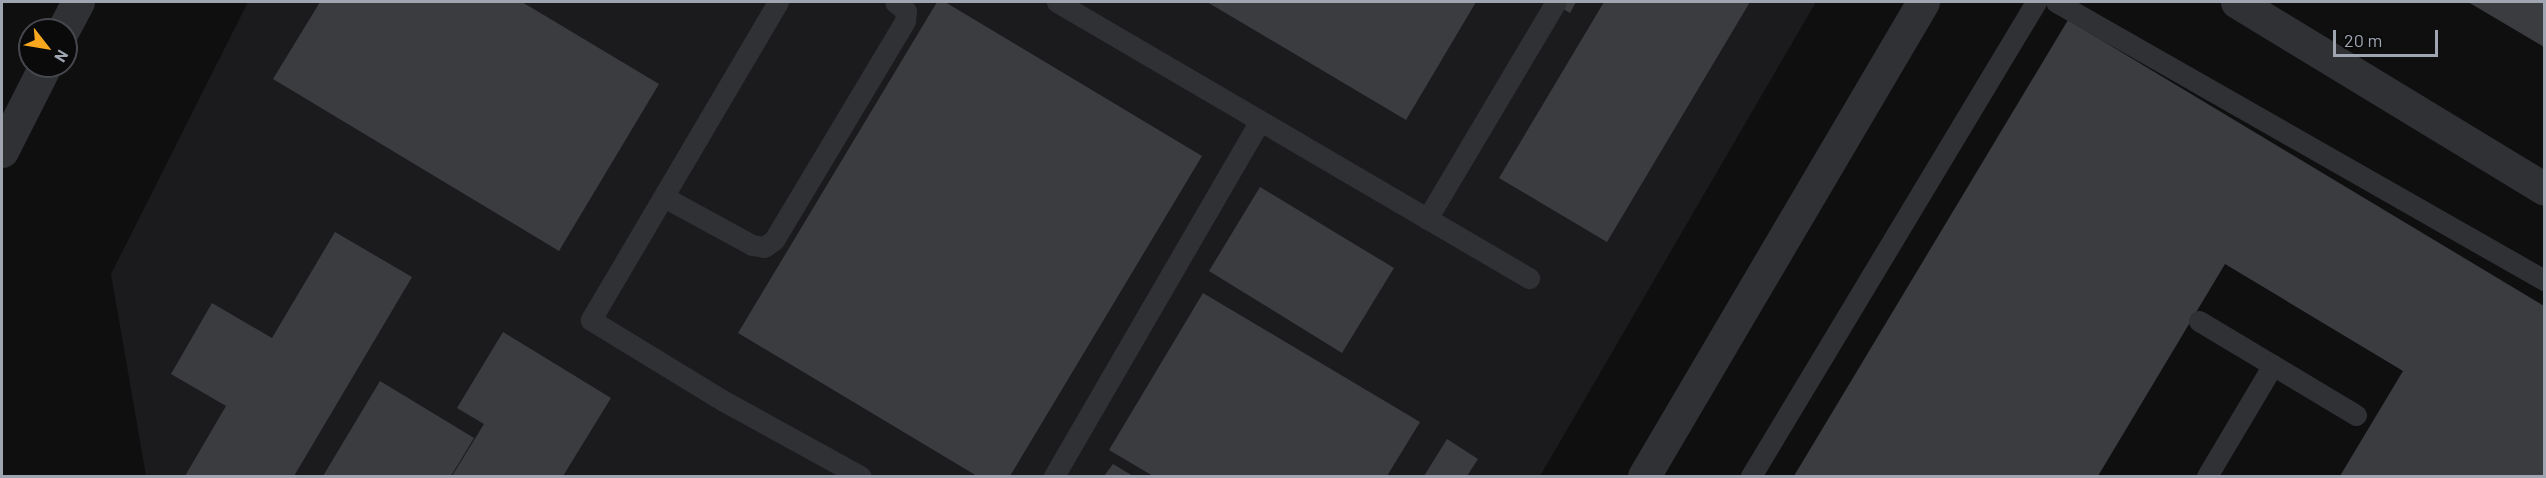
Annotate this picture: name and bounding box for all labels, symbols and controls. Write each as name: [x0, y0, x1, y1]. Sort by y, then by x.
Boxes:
north arrow: [18, 18, 78, 78]
scale bar: [2336, 18, 2441, 56]
text: 20 m: [2344, 29, 2382, 51]
text: N: [51, 47, 73, 66]

